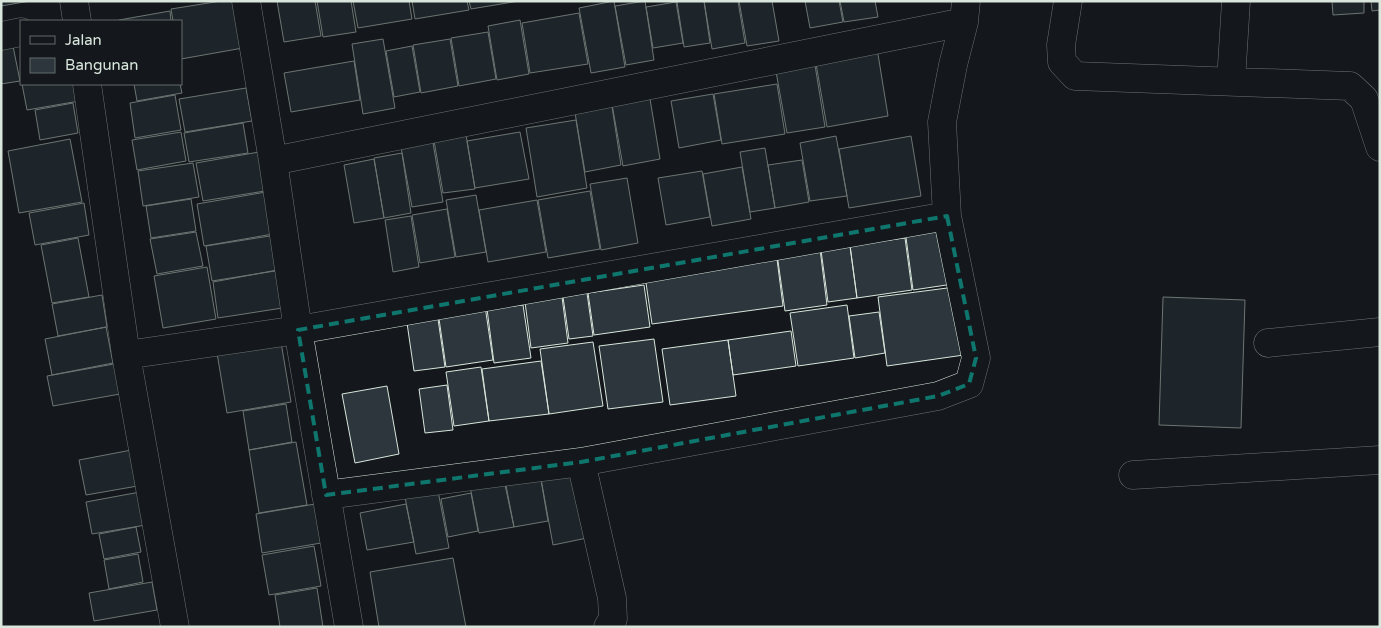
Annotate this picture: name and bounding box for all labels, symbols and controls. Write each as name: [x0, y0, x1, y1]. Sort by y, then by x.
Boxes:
legend: [20, 20, 182, 85]
text: Jalan: [65, 31, 102, 49]
text: Bangunan: [65, 56, 138, 74]

